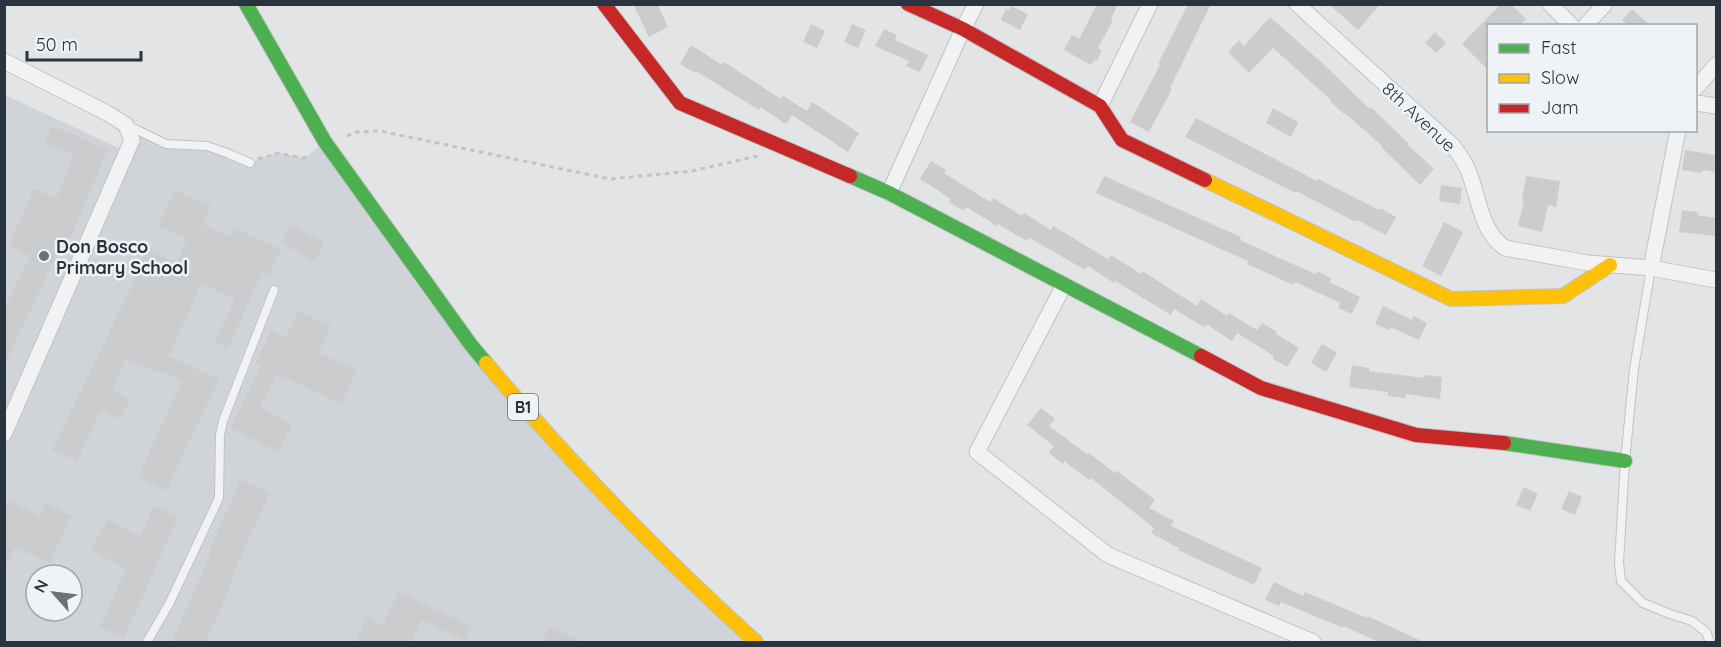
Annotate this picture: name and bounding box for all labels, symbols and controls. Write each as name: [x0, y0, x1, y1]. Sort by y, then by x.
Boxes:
scale bar: [27, 24, 141, 62]
legend: [1487, 24, 1697, 132]
text: 50 m: [36, 33, 78, 56]
text: Fast: [1541, 36, 1576, 59]
text: Slow: [1541, 66, 1579, 89]
street label: 8th Avenue: [1377, 77, 1461, 157]
text: Jam: [1541, 96, 1579, 119]
place label: Don Bosco Primary School: [56, 235, 188, 279]
marker: Don Bosco Primary School: [37, 249, 51, 263]
road number: B1: [508, 394, 538, 420]
north arrow: [24, 563, 84, 623]
text: N: [29, 576, 52, 596]

